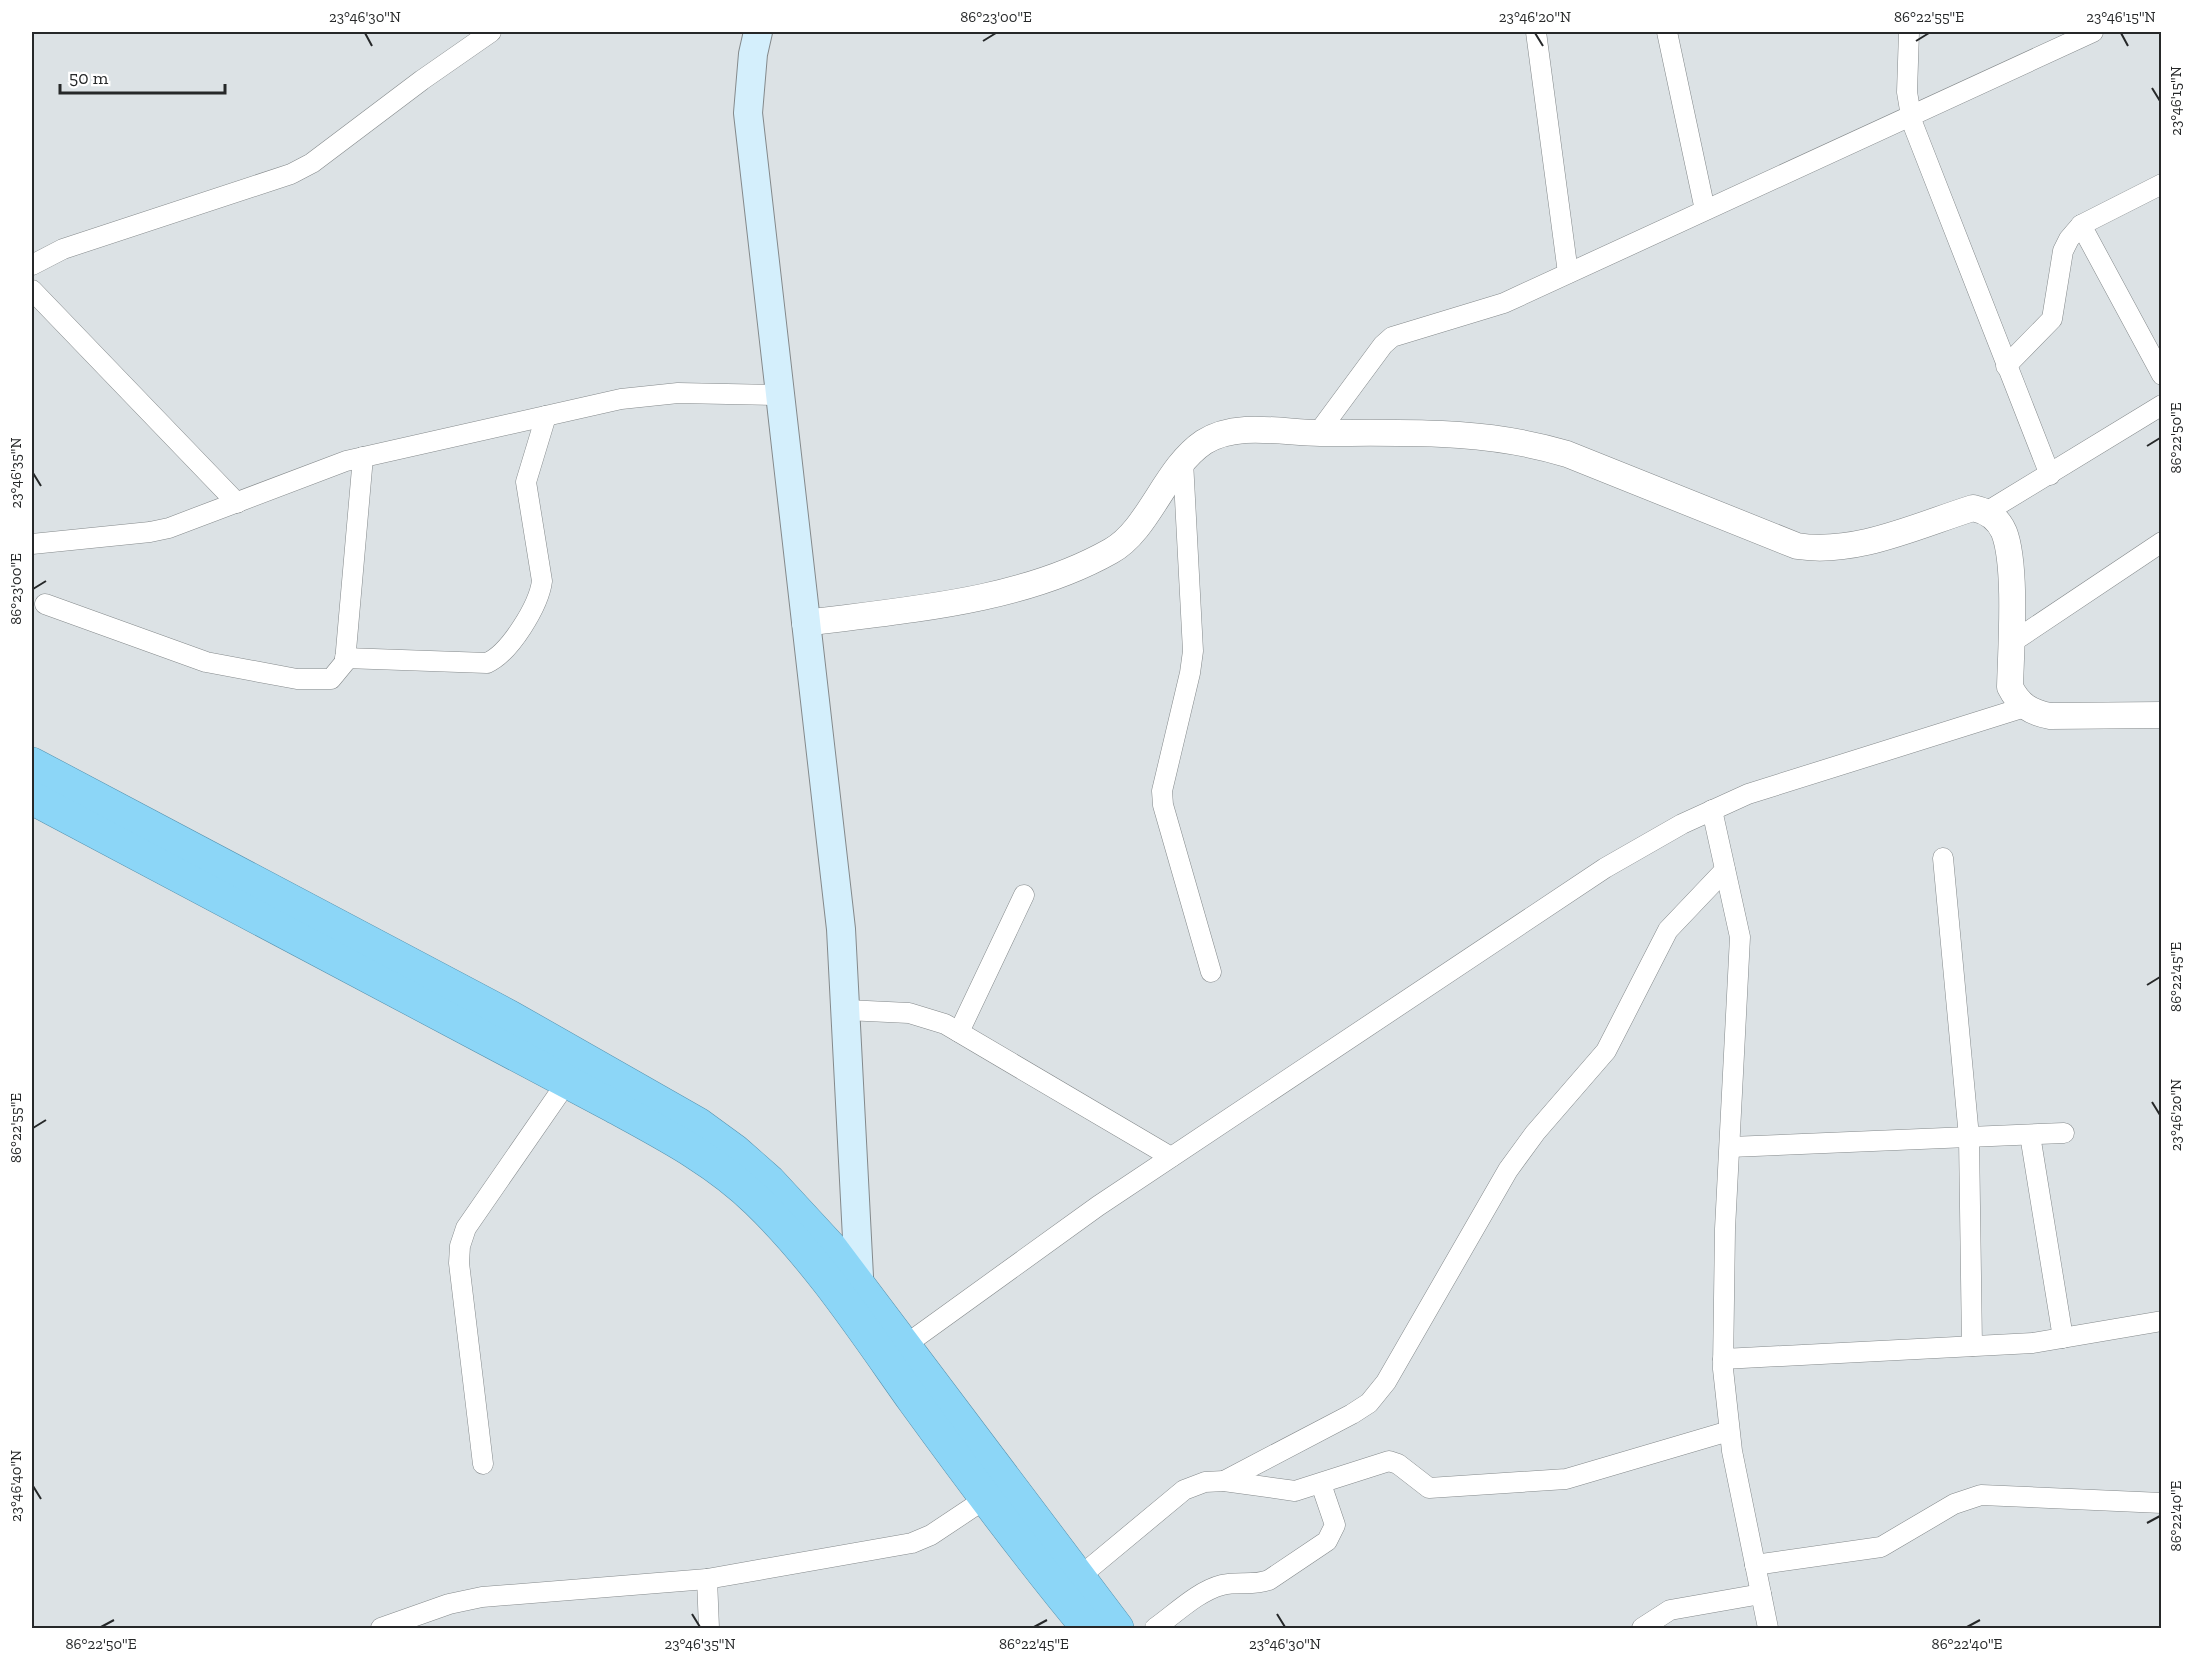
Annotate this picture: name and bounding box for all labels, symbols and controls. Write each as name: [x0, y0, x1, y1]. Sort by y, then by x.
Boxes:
text: 23°46'30"N: [329, 8, 401, 26]
text: 86°23'00"E: [960, 8, 1032, 26]
text: 23°46'20"N: [1499, 8, 1571, 26]
text: 86°22'55"E: [1894, 8, 1964, 26]
text: 23°46'15"N: [2086, 8, 2156, 26]
scale bar: [60, 57, 225, 95]
text: 23°46'15"N: [2167, 66, 2185, 136]
text: 50 m: [69, 67, 109, 89]
text: 86°22'50"E: [2167, 402, 2185, 474]
text: 23°46'35"N: [7, 438, 25, 508]
text: 86°23'00"E: [7, 553, 25, 625]
text: 86°22'45"E: [2167, 942, 2185, 1012]
text: 23°46'20"N: [2167, 1079, 2185, 1151]
text: 86°22'55"E: [7, 1093, 25, 1163]
text: 23°46'40"N: [7, 1450, 25, 1522]
text: 86°22'40"E: [2167, 1480, 2185, 1551]
text: 86°22'50"E: [66, 1635, 137, 1653]
text: 23°46'35"N: [665, 1635, 735, 1653]
text: 86°22'45"E: [999, 1635, 1069, 1653]
text: 23°46'30"N: [1249, 1635, 1321, 1653]
text: 86°22'40"E: [1932, 1635, 2003, 1653]

